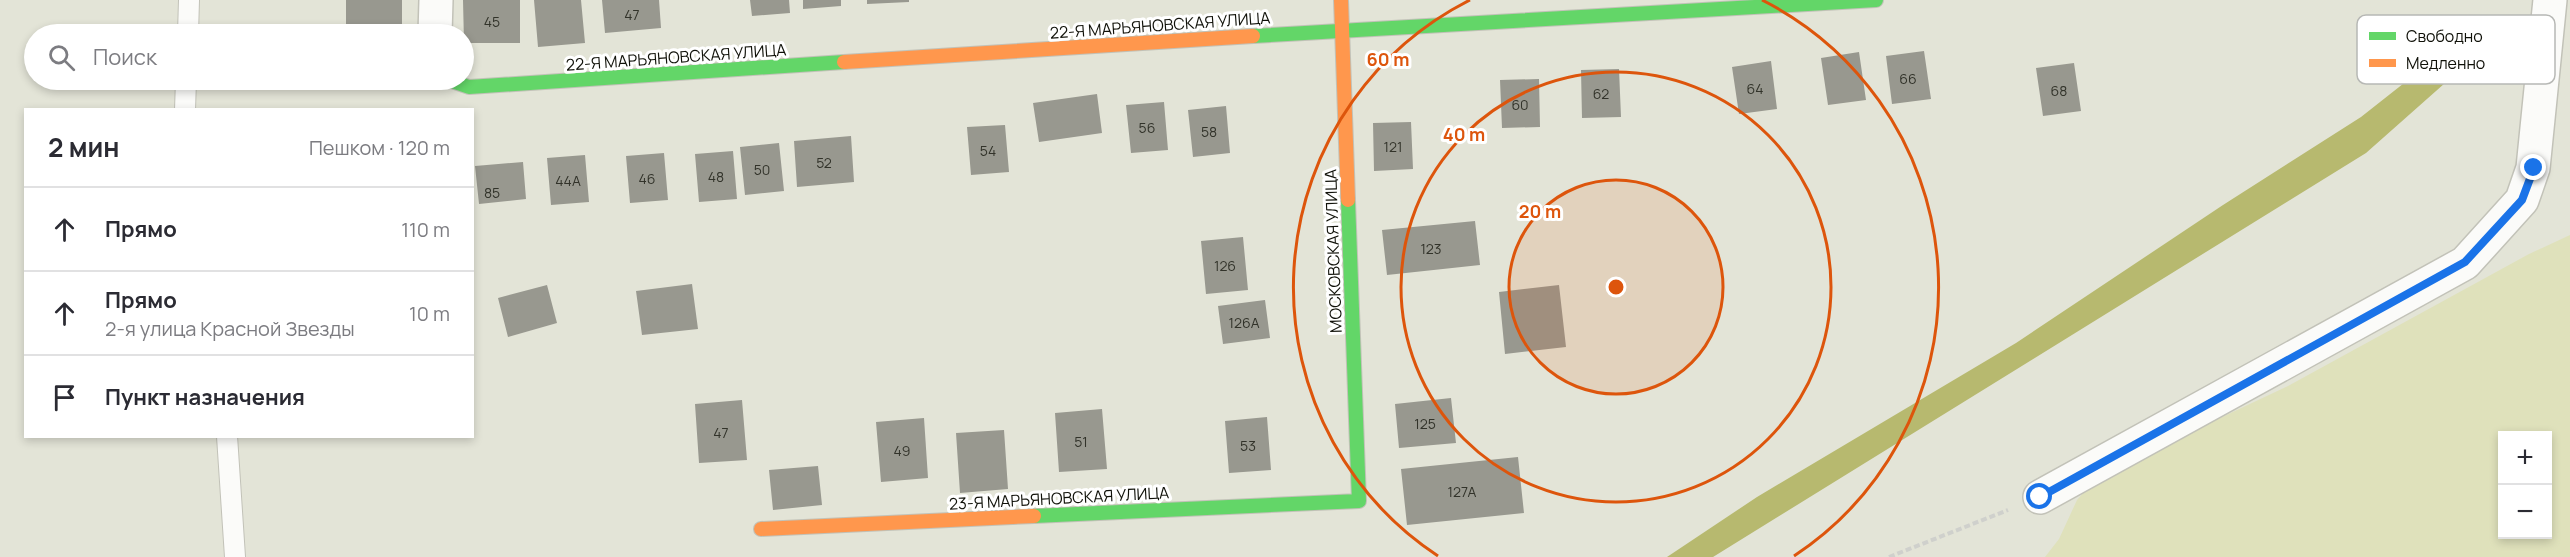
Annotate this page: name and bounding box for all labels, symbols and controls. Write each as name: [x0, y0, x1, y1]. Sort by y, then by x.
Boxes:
house number: 47: [624, 5, 640, 24]
street label: 22-Я МАРЬЯНОВСКАЯ УЛИЦА: [1049, 6, 1271, 44]
house number: 45: [484, 12, 500, 31]
legend: [2357, 15, 2555, 84]
search box: [24, 24, 474, 90]
text: Свободно: [2406, 25, 2483, 47]
street label: 22-Я МАРЬЯНОВСКАЯ УЛИЦА: [565, 38, 787, 76]
icon: search: [45, 41, 78, 74]
text: Поиск: [93, 42, 157, 72]
text: 60 m: [1367, 47, 1409, 71]
text: Медленно: [2406, 52, 2485, 74]
house number: 66: [1899, 69, 1917, 88]
house number: 64: [1747, 79, 1763, 98]
house number: 68: [2051, 81, 2067, 100]
house number: 62: [1593, 84, 1609, 103]
house number: 60: [1511, 95, 1529, 114]
house number: 56: [1139, 118, 1155, 137]
house number: 58: [1201, 122, 1217, 141]
text: 40 m: [1443, 122, 1485, 146]
text: 2 мин: [48, 129, 120, 165]
text: Пешком · 120 m: [309, 134, 450, 161]
house number: 121: [1384, 137, 1402, 156]
house number: 54: [980, 141, 996, 160]
house number: 52: [816, 153, 832, 172]
route end: [2520, 154, 2546, 180]
house number: 50: [754, 160, 770, 179]
house number: 48: [708, 167, 724, 186]
house number: 46: [639, 169, 655, 188]
street label: МОСКОВСКАЯ УЛИЦА: [1319, 169, 1347, 333]
house number: 44А: [555, 171, 581, 190]
house number: 85: [484, 183, 500, 202]
text: 20 m: [1519, 199, 1561, 223]
icon: ahead: [48, 213, 81, 246]
text: Прямо: [105, 214, 177, 244]
text: 110 m: [401, 216, 450, 243]
house number: 123: [1420, 239, 1442, 258]
house number: 126: [1214, 256, 1236, 275]
centre of rings: [1606, 277, 1626, 297]
text: Прямо: [105, 285, 177, 315]
icon: ahead: [48, 297, 81, 330]
text: 10 m: [409, 300, 450, 327]
house number: 126А: [1229, 313, 1260, 332]
text: 2-я улица Красной Звезды: [105, 315, 355, 342]
icon: arrive: [48, 381, 81, 414]
text: Пункт назначения: [105, 382, 305, 412]
house number: 125: [1414, 414, 1436, 433]
house number: 47: [713, 423, 729, 442]
map controls: [2498, 431, 2552, 539]
button: +: [2498, 431, 2552, 485]
house number: 51: [1074, 432, 1088, 451]
house number: 53: [1240, 436, 1256, 455]
house number: 49: [894, 441, 910, 460]
street label: 23-Я МАРЬЯНОВСКАЯ УЛИЦА: [948, 481, 1170, 515]
house number: 127А: [1448, 482, 1477, 501]
route start: [2026, 483, 2052, 509]
button: −: [2498, 485, 2552, 539]

